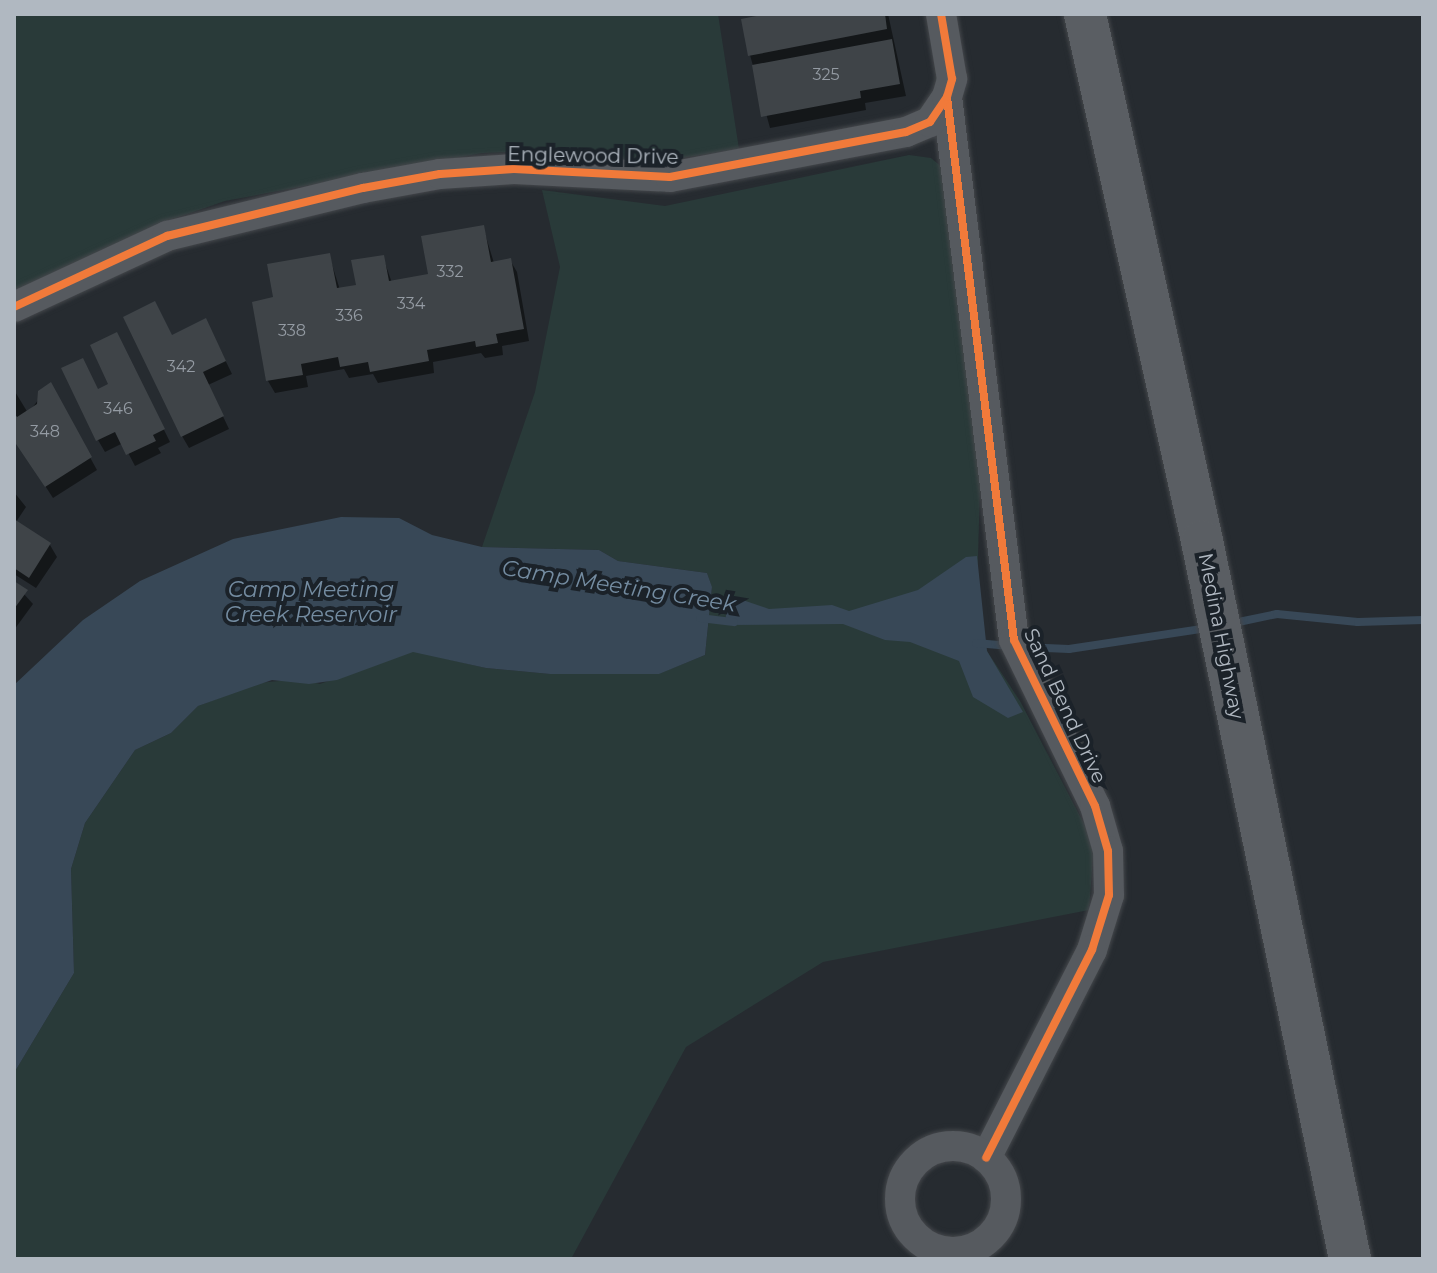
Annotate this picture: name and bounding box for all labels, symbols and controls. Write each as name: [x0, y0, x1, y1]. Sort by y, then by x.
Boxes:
house number: 325: [812, 65, 840, 85]
street label: Englewood Drive: [507, 143, 679, 169]
house number: 332: [437, 262, 463, 282]
house number: 334: [397, 294, 425, 314]
house number: 336: [335, 306, 363, 326]
house number: 338: [278, 321, 306, 341]
house number: 342: [167, 357, 195, 377]
house number: 346: [103, 399, 133, 419]
house number: 348: [30, 422, 60, 442]
street label: Medina Highway: [1193, 551, 1249, 721]
water label: Camp Meeting Creek: [500, 554, 738, 618]
water label: Camp Meeting Creek Reservoir: [225, 576, 397, 628]
street label: Sand Bend Drive: [1019, 625, 1111, 787]

